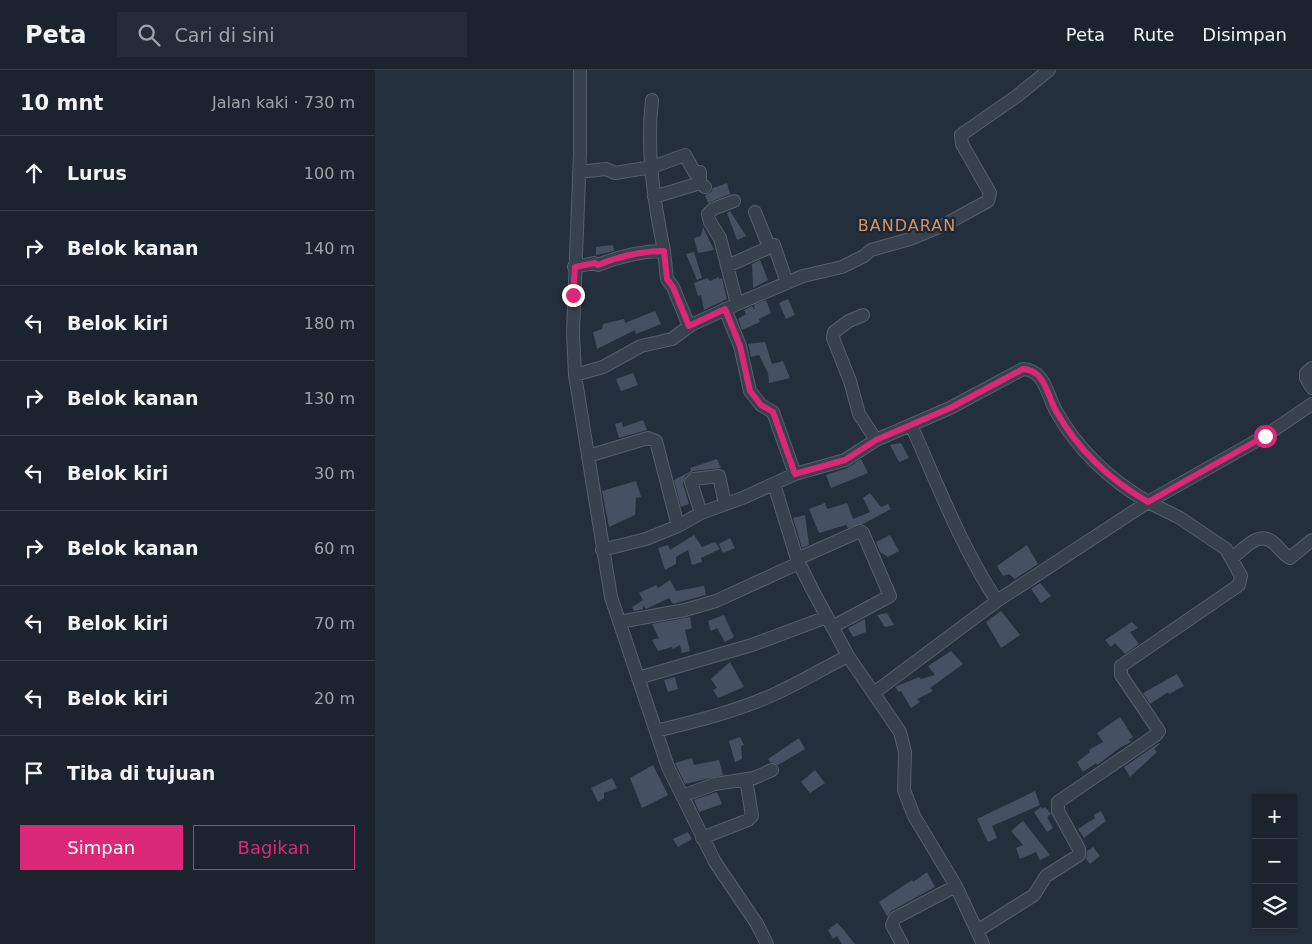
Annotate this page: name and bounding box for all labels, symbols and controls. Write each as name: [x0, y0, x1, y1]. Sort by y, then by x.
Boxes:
search box: [117, 12, 467, 57]
text: Peta: [25, 21, 87, 49]
icon: search: [135, 21, 163, 49]
text: Cari di sini: [175, 24, 274, 46]
text: Peta: [1066, 24, 1105, 45]
text: Rute: [1133, 24, 1174, 45]
text: Disimpan: [1202, 24, 1287, 45]
text: 10 mnt: [20, 91, 103, 115]
text: Jalan kaki · 730 m: [212, 93, 355, 112]
icon: ahead: [20, 159, 48, 187]
text: Lurus: [67, 162, 127, 184]
text: 100 m: [304, 164, 355, 183]
district label: BANDARAN: [858, 216, 956, 235]
icon: right: [20, 234, 48, 262]
text: Belok kanan: [67, 237, 199, 259]
text: 140 m: [304, 239, 355, 258]
route end: [562, 284, 585, 307]
icon: left: [20, 309, 48, 337]
text: Belok kiri: [67, 312, 168, 334]
text: 180 m: [304, 314, 355, 333]
icon: right: [20, 384, 48, 412]
text: Belok kanan: [67, 387, 199, 409]
text: 130 m: [304, 389, 355, 408]
route start: [1254, 425, 1277, 448]
icon: left: [20, 459, 48, 487]
text: Belok kiri: [67, 462, 168, 484]
text: 30 m: [314, 464, 355, 483]
icon: right: [20, 534, 48, 562]
text: Belok kanan: [67, 537, 199, 559]
text: 60 m: [314, 539, 355, 558]
icon: left: [20, 609, 48, 637]
text: Belok kiri: [67, 612, 168, 634]
text: 70 m: [314, 614, 355, 633]
icon: left: [20, 684, 48, 712]
text: Belok kiri: [67, 687, 168, 709]
text: 20 m: [314, 689, 355, 708]
icon: arrive: [20, 759, 48, 787]
text: Tiba di tujuan: [67, 762, 215, 784]
map controls: [1252, 794, 1297, 929]
button: +: [1252, 794, 1297, 839]
button: Simpan: [20, 825, 183, 870]
button: Bagikan: [193, 825, 355, 870]
button: −: [1252, 839, 1297, 884]
button: layers: [1252, 884, 1297, 929]

